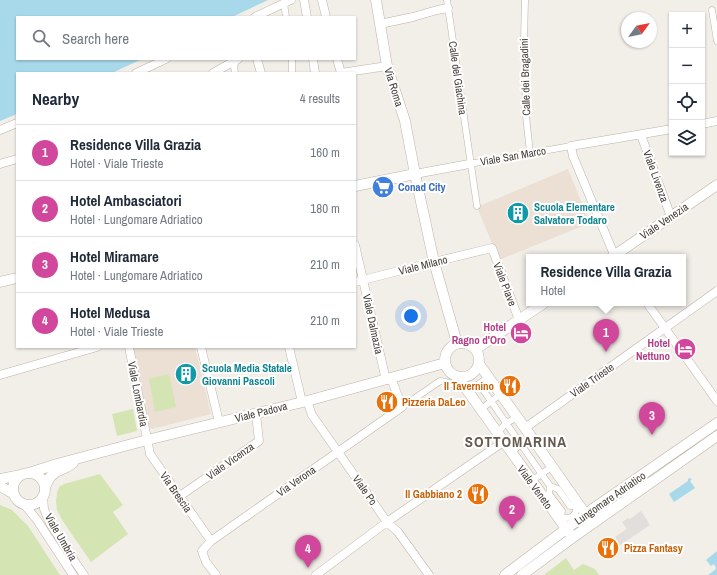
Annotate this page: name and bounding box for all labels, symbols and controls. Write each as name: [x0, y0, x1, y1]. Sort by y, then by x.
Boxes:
north arrow: [621, 12, 657, 48]
map controls: [669, 12, 705, 156]
button: +: [669, 12, 705, 48]
search box: [16, 16, 356, 60]
icon: search: [30, 27, 52, 49]
text: Search here: [62, 28, 129, 49]
street label: Calle dei Bragadini: [517, 38, 533, 116]
street label: Calle del Giachina: [446, 40, 470, 116]
button: −: [669, 48, 705, 84]
street label: Via Roma: [381, 66, 407, 108]
button: locate: [669, 84, 705, 120]
text: Nearby: [32, 87, 79, 110]
text: 4 results: [300, 90, 340, 107]
button: layers: [669, 120, 705, 156]
text: Residence Villa Grazia: [70, 134, 201, 155]
street label: Viale San Marco: [479, 143, 547, 169]
text: 1: [42, 144, 48, 161]
text: 160 m: [310, 144, 340, 161]
street label: Viale Livenza: [640, 148, 672, 204]
text: Hotel · Viale Trieste: [70, 155, 163, 172]
supermarket icon: Conad City: [370, 174, 396, 200]
place label: Conad City: [398, 180, 446, 194]
text: Hotel Ambasciatori: [70, 190, 182, 211]
text: 2: [42, 200, 48, 217]
text: 180 m: [310, 200, 340, 217]
building icon: Scuola Elementare Salvatore Todaro: [505, 200, 531, 226]
place label: Scuola Elementare Salvatore Todaro: [534, 200, 615, 227]
street label: Viale Venezia: [637, 200, 691, 242]
text: Hotel · Lungomare Adriatico: [70, 211, 203, 228]
text: Hotel Miramare: [70, 246, 159, 267]
street label: Viale Milano: [397, 252, 449, 278]
popup: [526, 254, 686, 306]
text: 3: [42, 256, 48, 273]
text: 210 m: [310, 256, 340, 273]
street label: Viale Piave: [490, 260, 520, 308]
text: Residence Villa Grazia: [540, 261, 672, 282]
text: Hotel · Lungomare Adriatico: [70, 267, 203, 284]
text: Hotel: [540, 282, 565, 299]
street label: Viale Dalmazia: [360, 293, 386, 355]
text: Hotel Medusa: [70, 302, 150, 323]
your location: [401, 306, 421, 326]
text: 4: [42, 312, 48, 329]
text: 210 m: [310, 312, 340, 329]
pin: 1: [593, 319, 619, 352]
place label: Hotel Ragno d'Oro: [452, 320, 506, 347]
hotel icon: Hotel Ragno d'Oro: [508, 320, 534, 346]
text: Hotel · Viale Trieste: [70, 323, 163, 340]
place label: Hotel Nettuno: [636, 336, 670, 363]
hotel icon: Hotel Nettuno: [672, 336, 698, 362]
street label: Viale Lombardia: [125, 360, 151, 428]
street label: Viale Trieste: [567, 360, 617, 400]
building icon: Scuola Media Statale Giovanni Pascoli: [173, 361, 199, 387]
place label: Scuola Media Statale Giovanni Pascoli: [202, 361, 292, 388]
restaurant icon: Il Tavernino: [497, 373, 523, 399]
place label: Il Tavernino: [444, 379, 494, 393]
restaurant icon: Pizzeria DaLeo: [374, 389, 400, 415]
place label: Pizzeria DaLeo: [402, 395, 466, 409]
street label: Viale Padova: [233, 399, 289, 425]
pin: 3: [639, 402, 665, 435]
district label: SOTTOMARINA: [465, 431, 567, 452]
street label: Viale Vicenza: [203, 439, 257, 483]
street label: Viale Veneto: [514, 462, 556, 512]
street label: Via Verona: [274, 463, 318, 499]
street label: Lungomare Adriatico: [572, 468, 648, 528]
street label: Via Brescia: [157, 469, 195, 515]
street label: Viale Po: [350, 472, 380, 508]
restaurant icon: Il Gabbiano 2: [465, 481, 491, 507]
place label: Il Gabbiano 2: [405, 487, 462, 501]
pin: 2: [499, 496, 525, 529]
street label: Viale Umbria: [42, 511, 80, 563]
pin: 4: [295, 535, 321, 568]
restaurant icon: Pizza Fantasy: [595, 535, 621, 561]
place label: Pizza Fantasy: [624, 541, 683, 555]

